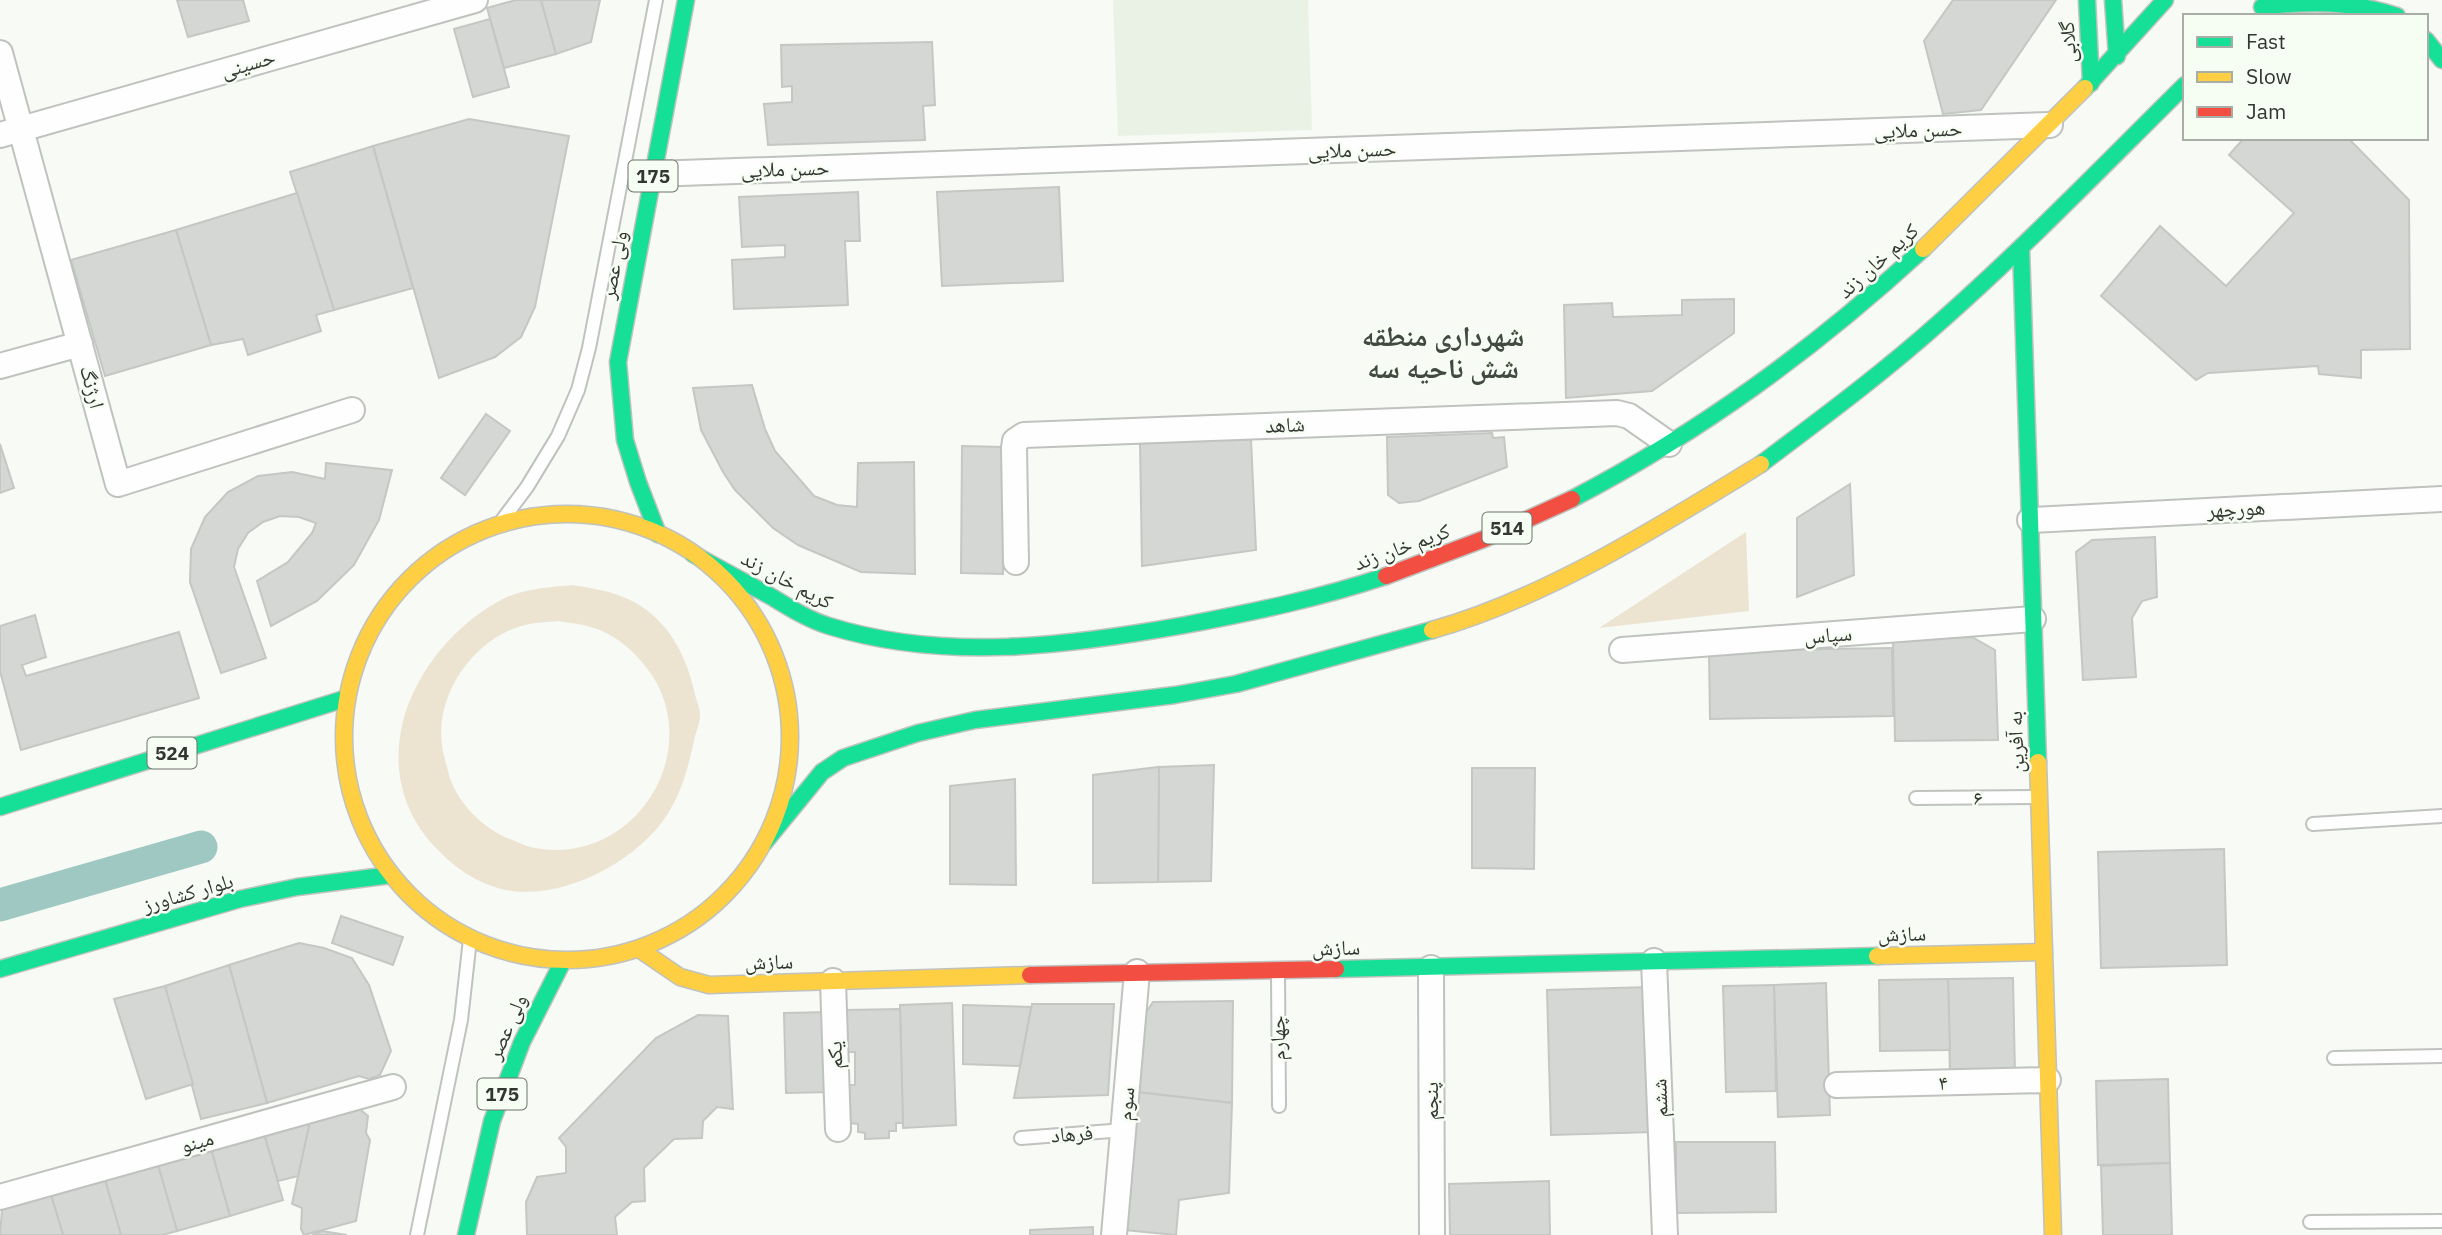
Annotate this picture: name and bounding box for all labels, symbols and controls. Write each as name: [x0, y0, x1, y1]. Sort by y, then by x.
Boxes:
legend: [2183, 14, 2428, 140]
street label: گلابی: [2052, 20, 2082, 64]
text: Fast: [2246, 27, 2286, 55]
street label: حسینی: [217, 42, 278, 84]
text: Slow: [2246, 62, 2292, 90]
text: Jam: [2246, 97, 2286, 125]
street label: حسن ملایی: [1873, 113, 1963, 145]
street label: حسن ملایی: [1307, 133, 1397, 165]
street label: حسن ملایی: [740, 152, 830, 184]
road number: 175: [628, 160, 678, 192]
street label: کریم خان زند: [1831, 216, 1925, 305]
street label: ولی عصر: [592, 228, 633, 302]
district label: شهرداری منطقه شش ناحیه سه: [1362, 317, 1524, 386]
street label: ارژنگ: [74, 362, 112, 411]
street label: شاهد: [1265, 409, 1305, 439]
street label: هورچهر: [2205, 492, 2266, 524]
road number: 514: [1482, 512, 1532, 544]
street label: کریم خان زند: [1350, 516, 1454, 577]
street label: کریم خان زند: [736, 543, 839, 616]
street label: سپاس: [1803, 618, 1853, 650]
street label: به آفرین: [2000, 711, 2030, 774]
road number: 524: [148, 738, 196, 768]
street label: ۶: [1973, 783, 1983, 811]
street label: بلوار کشاورز: [138, 866, 236, 919]
street label: سازش: [1877, 919, 1926, 947]
street label: سازش: [1311, 933, 1360, 961]
street label: سازش: [744, 947, 793, 975]
street label: ولی عصر: [479, 989, 533, 1065]
street label: چهارم: [1263, 1015, 1292, 1061]
street label: یکم: [820, 1041, 849, 1069]
street label: ۴: [1938, 1068, 1948, 1096]
road number: 175: [477, 1078, 526, 1110]
street label: ششم: [1644, 1078, 1675, 1118]
street label: پنجم: [1416, 1082, 1445, 1120]
street label: سوم: [1110, 1086, 1141, 1122]
street label: فرهاد: [1050, 1118, 1094, 1148]
street label: مینو: [177, 1123, 216, 1159]

